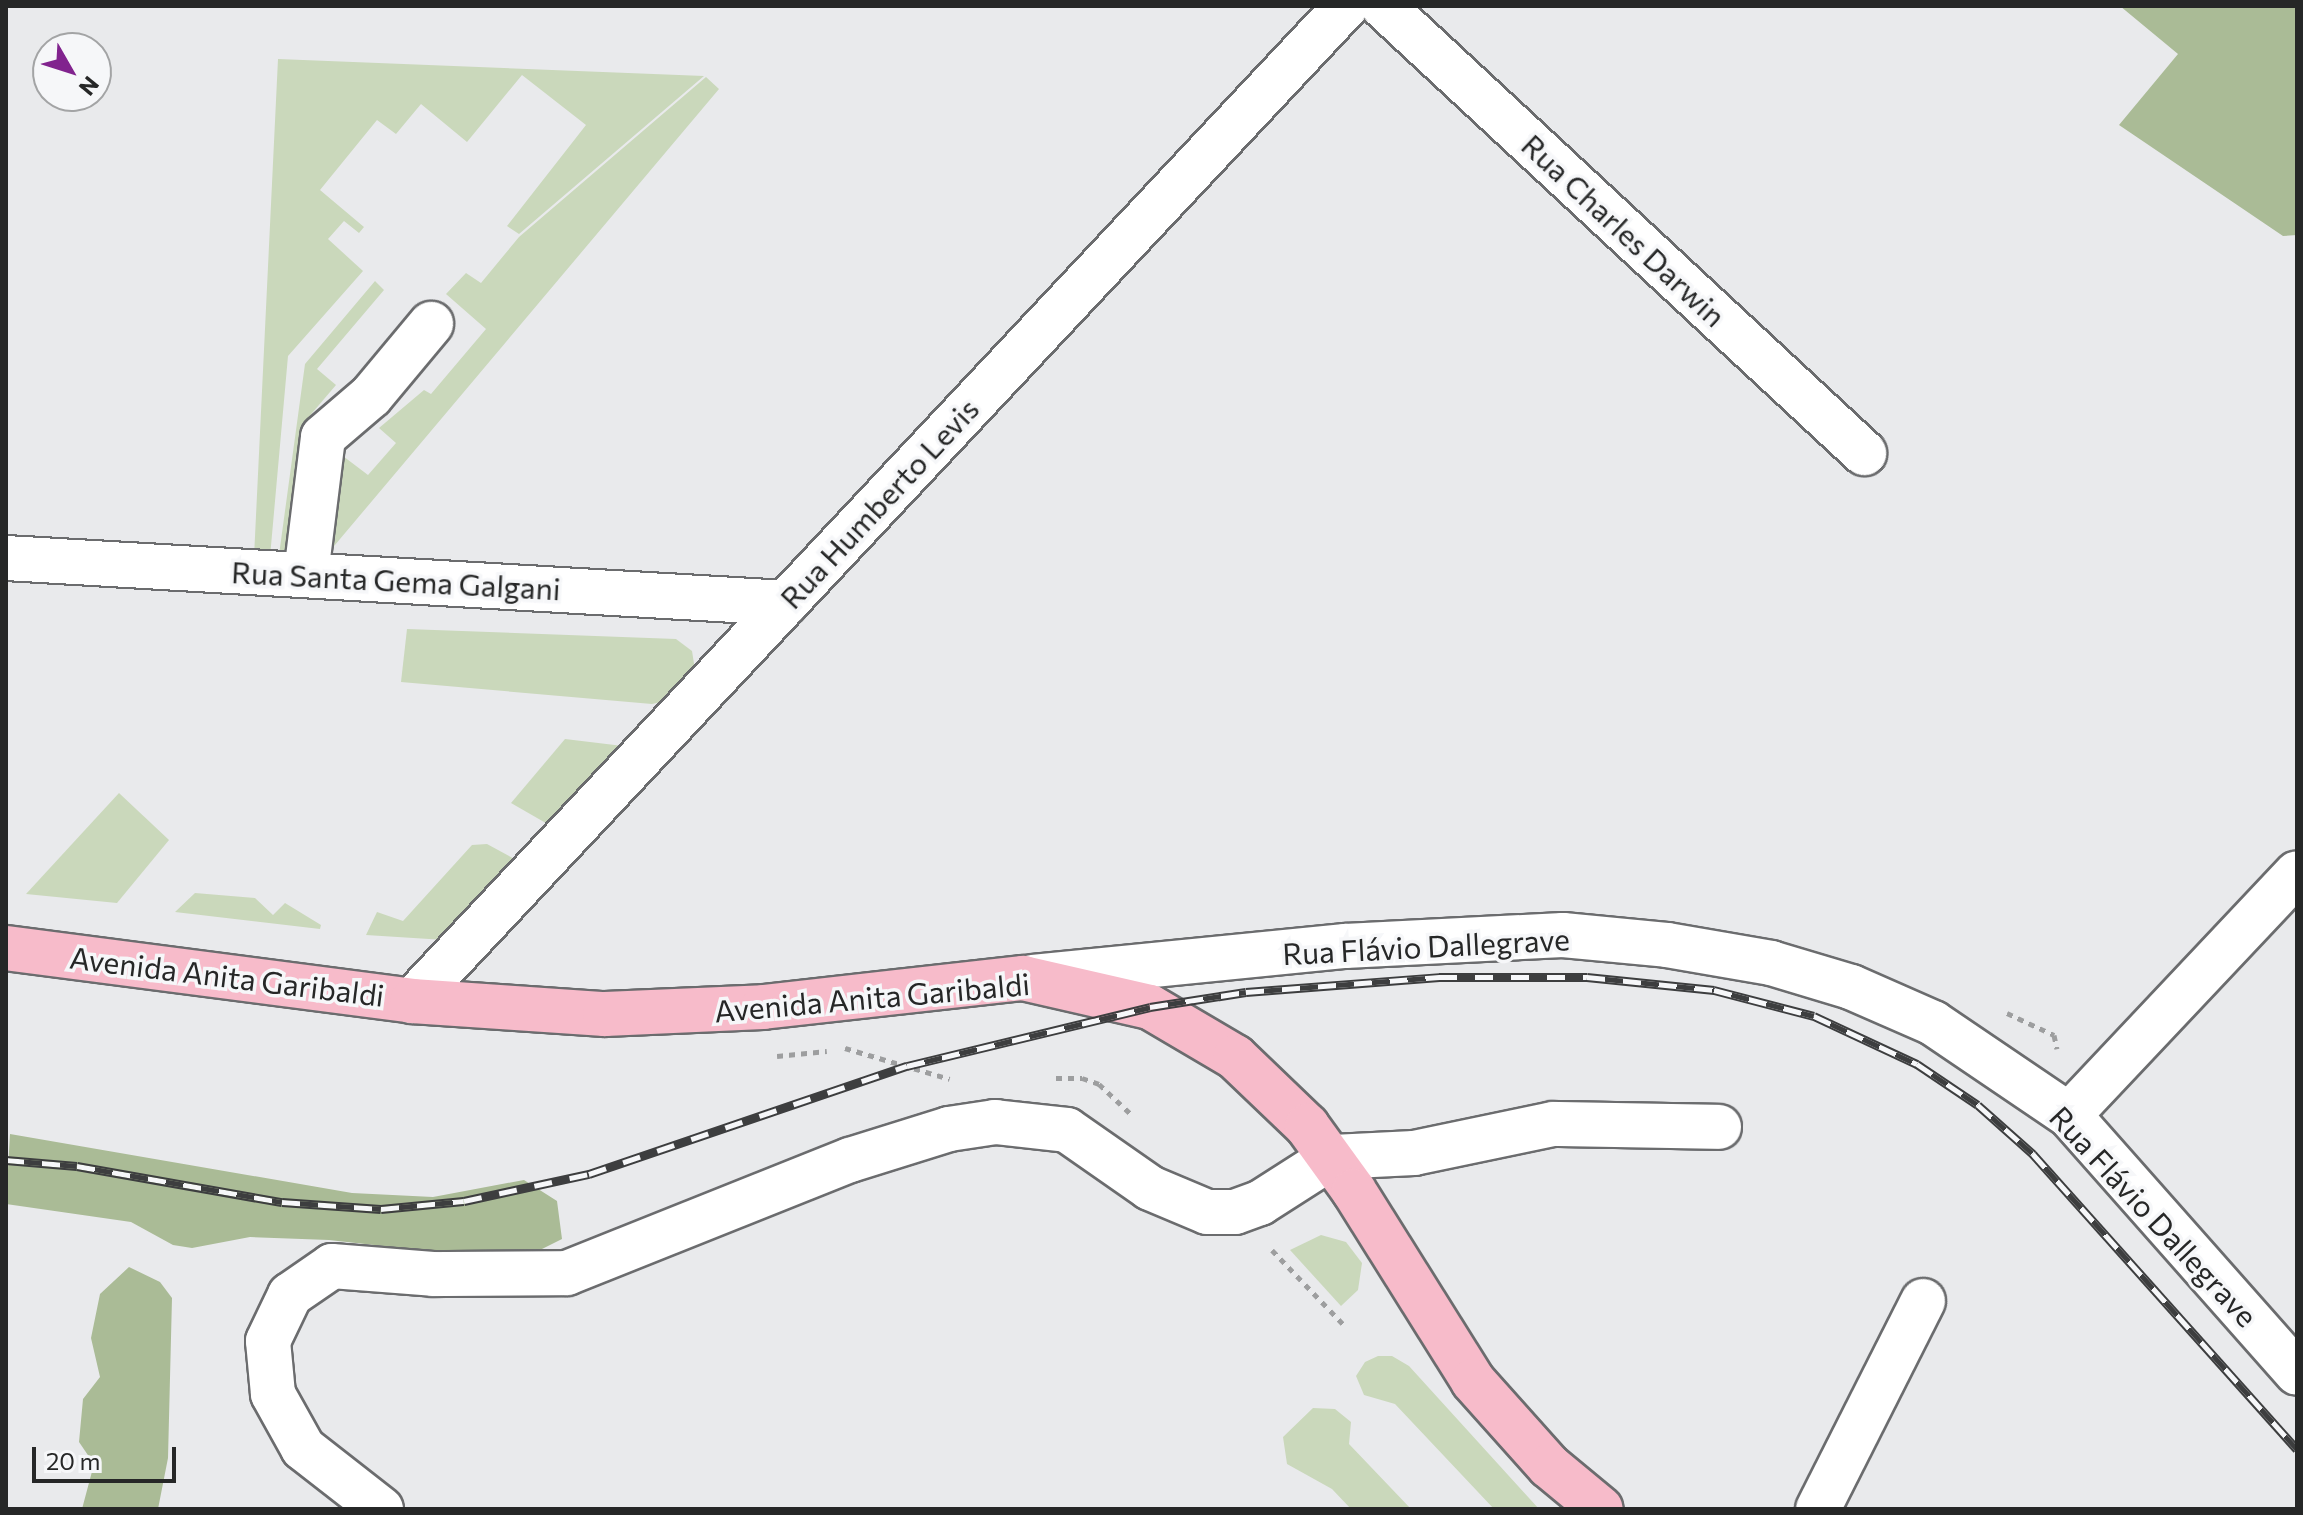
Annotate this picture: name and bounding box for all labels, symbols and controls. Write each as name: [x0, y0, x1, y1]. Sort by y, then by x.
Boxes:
north arrow: [32, 32, 112, 112]
text: N: [74, 71, 105, 101]
street label: Rua Charles Darwin: [1515, 126, 1733, 334]
street label: Rua Humberto Levis: [772, 390, 986, 616]
street label: Rua Santa Gema Galgani: [230, 553, 562, 607]
street label: Rua Flávio Dallegrave: [1281, 920, 1571, 972]
street label: Avenida Anita Garibaldi: [68, 939, 386, 1013]
street label: Avenida Anita Garibaldi: [713, 965, 1031, 1029]
street label: Rua Flávio Dallegrave: [2043, 1098, 2265, 1334]
scale bar: [36, 1431, 180, 1481]
text: 20 m: [46, 1446, 100, 1475]

